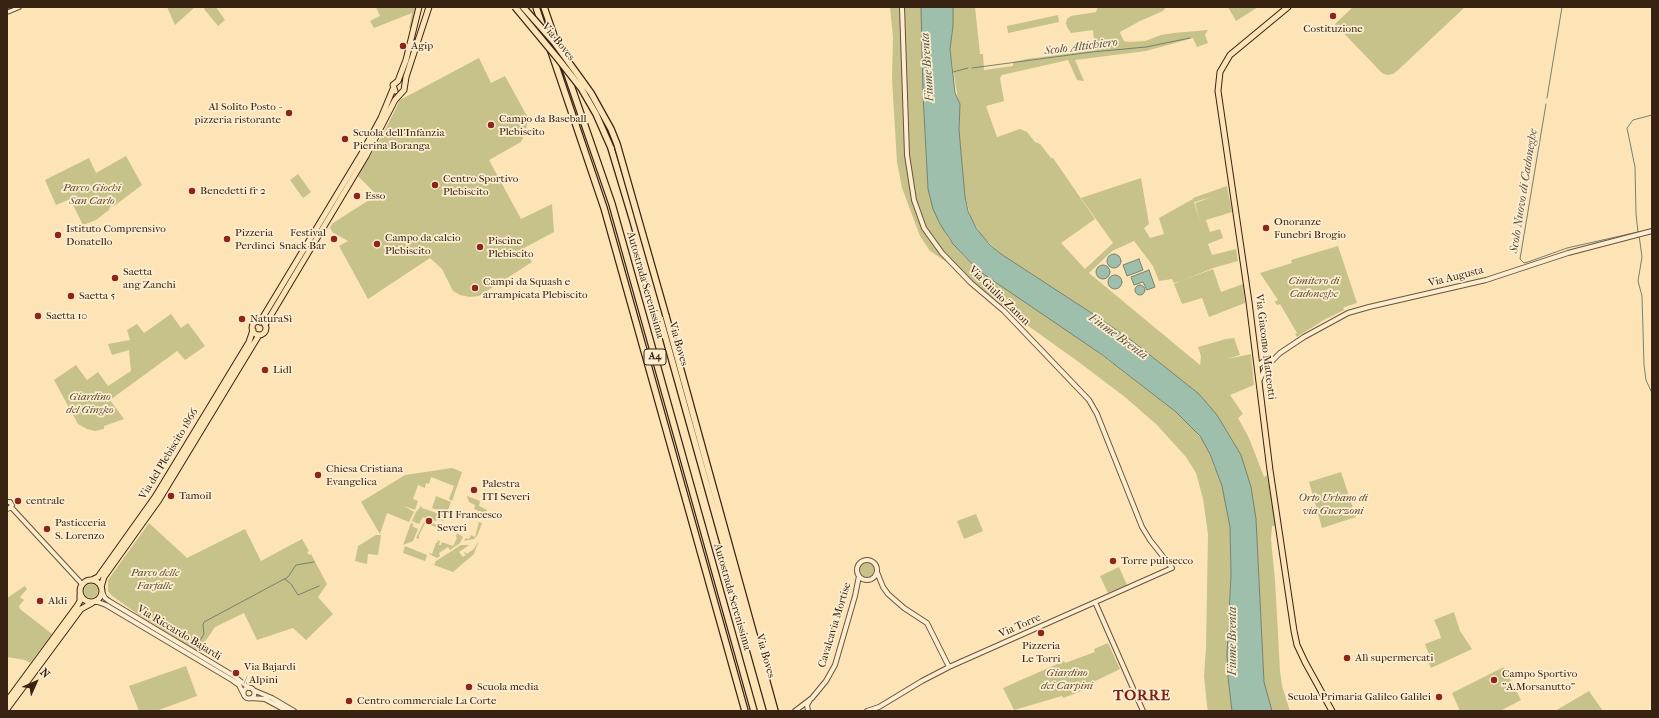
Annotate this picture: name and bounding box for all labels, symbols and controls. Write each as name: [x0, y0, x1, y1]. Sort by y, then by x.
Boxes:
marker: Costituzione: [1328, 11, 1338, 21]
street label: Via Boves: [539, 20, 577, 64]
place label: Costituzione: [1303, 22, 1363, 36]
water label: Fiume Brenta: [918, 32, 938, 102]
water label: Scolo Altichiero: [1043, 35, 1119, 59]
place label: Agip: [411, 39, 433, 53]
marker: Agip: [398, 41, 408, 51]
place label: Al Solito Posto - pizzeria ristorante: [194, 100, 281, 126]
marker: Al Solito Posto - pizzeria ristorante: [284, 108, 294, 118]
place label: Campo da Baseball Plebiscito: [499, 112, 587, 138]
marker: Campo da Baseball Plebiscito: [486, 120, 496, 130]
place label: Scuola dell'Infanzia Pierina Boranga: [353, 126, 444, 152]
water label: Scolo Nuovo di Cadoneghe: [1507, 128, 1541, 254]
marker: Scuola dell'Infanzia Pierina Boranga: [340, 134, 350, 144]
place label: Centro Sportivo Plebiscito: [443, 172, 518, 198]
marker: Centro Sportivo Plebiscito: [430, 180, 440, 190]
park label: Parco Giochi San Carlo: [63, 181, 121, 207]
place label: Benedetti fr 2: [200, 184, 266, 198]
marker: Benedetti fr 2: [187, 186, 197, 196]
place label: Esso: [365, 189, 385, 203]
marker: Esso: [352, 191, 362, 201]
place label: Onoranze Funebri Brogio: [1274, 215, 1346, 241]
place label: Istituto Comprensivo Donatello: [66, 222, 166, 248]
marker: Onoranze Funebri Brogio: [1261, 223, 1271, 233]
place label: Pizzeria Perdinci: [235, 226, 275, 252]
place label: Festival Snack Bar: [279, 226, 326, 252]
marker: Istituto Comprensivo Donatello: [53, 230, 63, 240]
street label: Autostrada Serenissima: [623, 230, 667, 340]
place label: Campo da calcio Plebiscito: [385, 231, 460, 257]
marker: Pizzeria Perdinci: [222, 234, 232, 244]
marker: Festival Snack Bar: [329, 234, 339, 244]
place label: Piscine Plebiscito: [488, 234, 534, 260]
marker: Campo da calcio Plebiscito: [372, 239, 382, 249]
marker: Piscine Plebiscito: [475, 242, 485, 252]
street label: Via Giulio Zanon: [966, 264, 1032, 328]
street label: Via Augusta: [1427, 264, 1485, 290]
place label: Saetta ang Zanchi: [123, 265, 176, 291]
marker: Saetta ang Zanchi: [110, 273, 120, 283]
park label: Cimitero di Cadoneghe: [1289, 274, 1339, 300]
place label: Campi da Squash e arrampicata Plebiscito: [483, 275, 588, 301]
marker: Campi da Squash e arrampicata Plebiscito: [470, 283, 480, 293]
place label: Saetta 5: [79, 289, 115, 303]
marker: Saetta 5: [66, 291, 76, 301]
street label: Via Giacomo Matteotti: [1252, 293, 1278, 401]
place label: Saetta 10: [46, 309, 87, 323]
marker: Saetta 10: [33, 311, 43, 321]
water label: Fiume Brenta: [1086, 311, 1150, 363]
place label: NaturaSì: [250, 312, 292, 326]
marker: NaturaSì: [237, 314, 247, 324]
street label: Via Boves: [665, 320, 691, 368]
road number: A4: [644, 349, 666, 365]
place label: Lidl: [273, 363, 292, 377]
marker: Lidl: [260, 365, 270, 375]
park label: Giardino del Gingko: [66, 390, 114, 416]
street label: Via del Plebiscito 1866: [137, 406, 201, 502]
place label: Chiesa Cristiana Evangelica: [326, 462, 403, 488]
marker: Chiesa Cristiana Evangelica: [313, 470, 323, 480]
place label: Palestra ITI Severi: [482, 477, 530, 503]
marker: Palestra ITI Severi: [469, 485, 479, 495]
place label: Tamoil: [179, 489, 211, 503]
marker: Tamoil: [166, 491, 176, 501]
park label: Orto Urbano di via Guerzoni: [1298, 491, 1368, 517]
place label: centrale: [26, 494, 65, 508]
marker: centrale: [13, 496, 23, 506]
place label: ITI Francesco Severi: [437, 508, 502, 534]
place label: Pasticceria S. Lorenzo: [55, 516, 106, 542]
marker: ITI Francesco Severi: [424, 516, 434, 526]
marker: Pasticceria S. Lorenzo: [42, 524, 52, 534]
street label: Autostrada Serenissima: [710, 542, 754, 652]
place label: Torre pulisecco: [1121, 554, 1193, 568]
marker: Torre pulisecco: [1108, 556, 1118, 566]
park label: Parco delle Farfalle: [131, 566, 179, 592]
street label: Cavalcavia Mortise: [816, 581, 854, 669]
place label: Aldi: [48, 594, 67, 608]
marker: Aldi: [35, 596, 45, 606]
street label: Via Riccardo Bajardi: [134, 603, 224, 663]
water label: Fiume Brenta: [1226, 606, 1240, 676]
street label: Via Torre: [997, 611, 1043, 641]
marker: Pizzeria Le Torri: [1036, 628, 1046, 638]
street label: Via Boves: [752, 632, 778, 680]
place label: Pizzeria Le Torri: [1022, 639, 1060, 665]
place label: Alì supermercati: [1355, 651, 1433, 665]
marker: Alì supermercati: [1342, 653, 1352, 663]
place label: Via Bajardi / Alpini: [244, 660, 296, 686]
north arrow: [16, 662, 56, 702]
text: N: [37, 666, 52, 681]
park label: Giardino dei Carpini: [1041, 666, 1093, 692]
place label: Campo Sportivo "A.Morsanutto": [1502, 667, 1577, 693]
marker: Via Bajardi / Alpini: [231, 668, 241, 678]
marker: Campo Sportivo "A.Morsanutto": [1489, 675, 1499, 685]
place label: Scuola media: [477, 680, 539, 694]
marker: Scuola media: [464, 682, 474, 692]
district label: TORRE: [1113, 687, 1171, 705]
place label: Scuola Primaria Galileo Galilei: [1288, 690, 1431, 704]
marker: Scuola Primaria Galileo Galilei: [1434, 692, 1444, 702]
place label: Centro commerciale La Corte: [357, 694, 496, 708]
marker: Centro commerciale La Corte: [344, 696, 354, 706]

